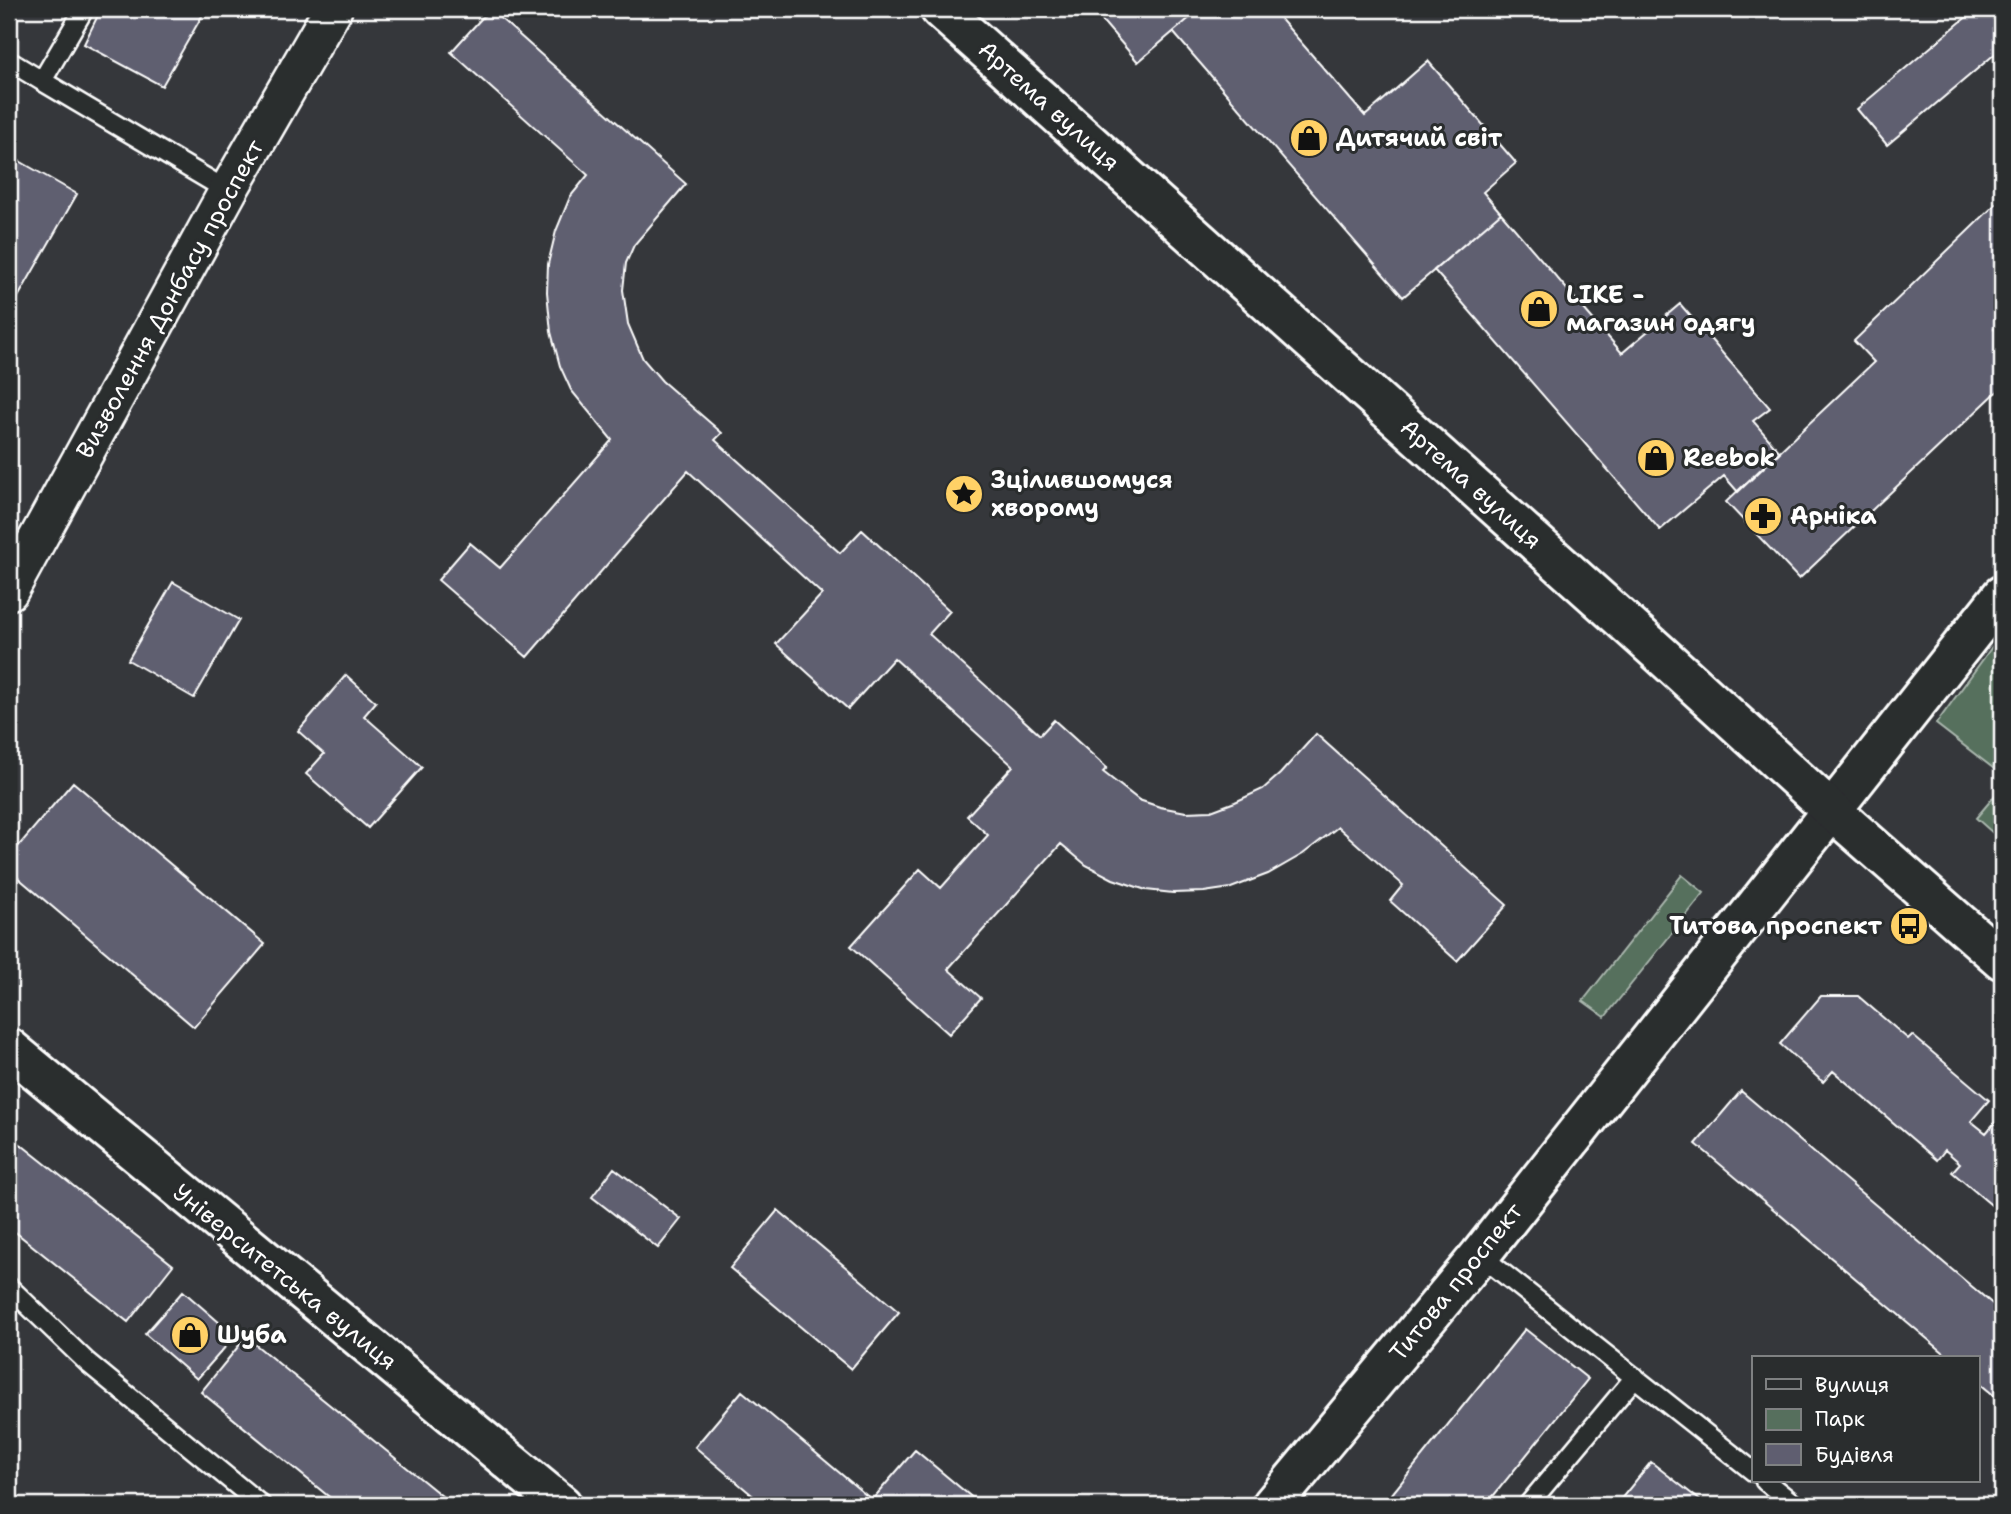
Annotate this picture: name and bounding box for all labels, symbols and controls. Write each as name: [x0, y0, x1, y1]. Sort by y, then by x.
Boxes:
street label: Артема вулиця: [971, 34, 1127, 178]
shop icon: Дитячий світ: [1288, 117, 1330, 159]
place label: Дитячий світ: [1336, 122, 1503, 154]
street label: Визволення Донбасу проспект: [69, 133, 272, 464]
place label: LIKE - магазин одягу: [1566, 279, 1756, 339]
shop icon: LIKE - магазин одягу: [1518, 288, 1560, 330]
street label: Артема вулиця: [1393, 412, 1549, 556]
shop icon: Reebok: [1635, 437, 1677, 479]
place label: Reebok: [1683, 442, 1775, 474]
place label: Зцілившомуся хворому: [991, 464, 1173, 524]
place icon: Зцілившомуся хворому: [943, 473, 985, 515]
pharmacy icon: Арніка: [1742, 495, 1784, 537]
place label: Арніка: [1790, 500, 1877, 532]
bus stop icon: Титова проспект: [1888, 905, 1930, 947]
place label: Титова проспект: [1669, 910, 1883, 942]
street label: Університетська вулиця: [166, 1177, 404, 1377]
street label: Титова проспект: [1382, 1196, 1530, 1368]
shop icon: Шуба: [169, 1314, 211, 1356]
place label: Шуба: [217, 1319, 287, 1351]
legend: [1752, 1356, 1980, 1482]
text: Вулиця: [1815, 1371, 1889, 1399]
text: Парк: [1815, 1405, 1865, 1433]
text: Будівля: [1815, 1441, 1894, 1469]

